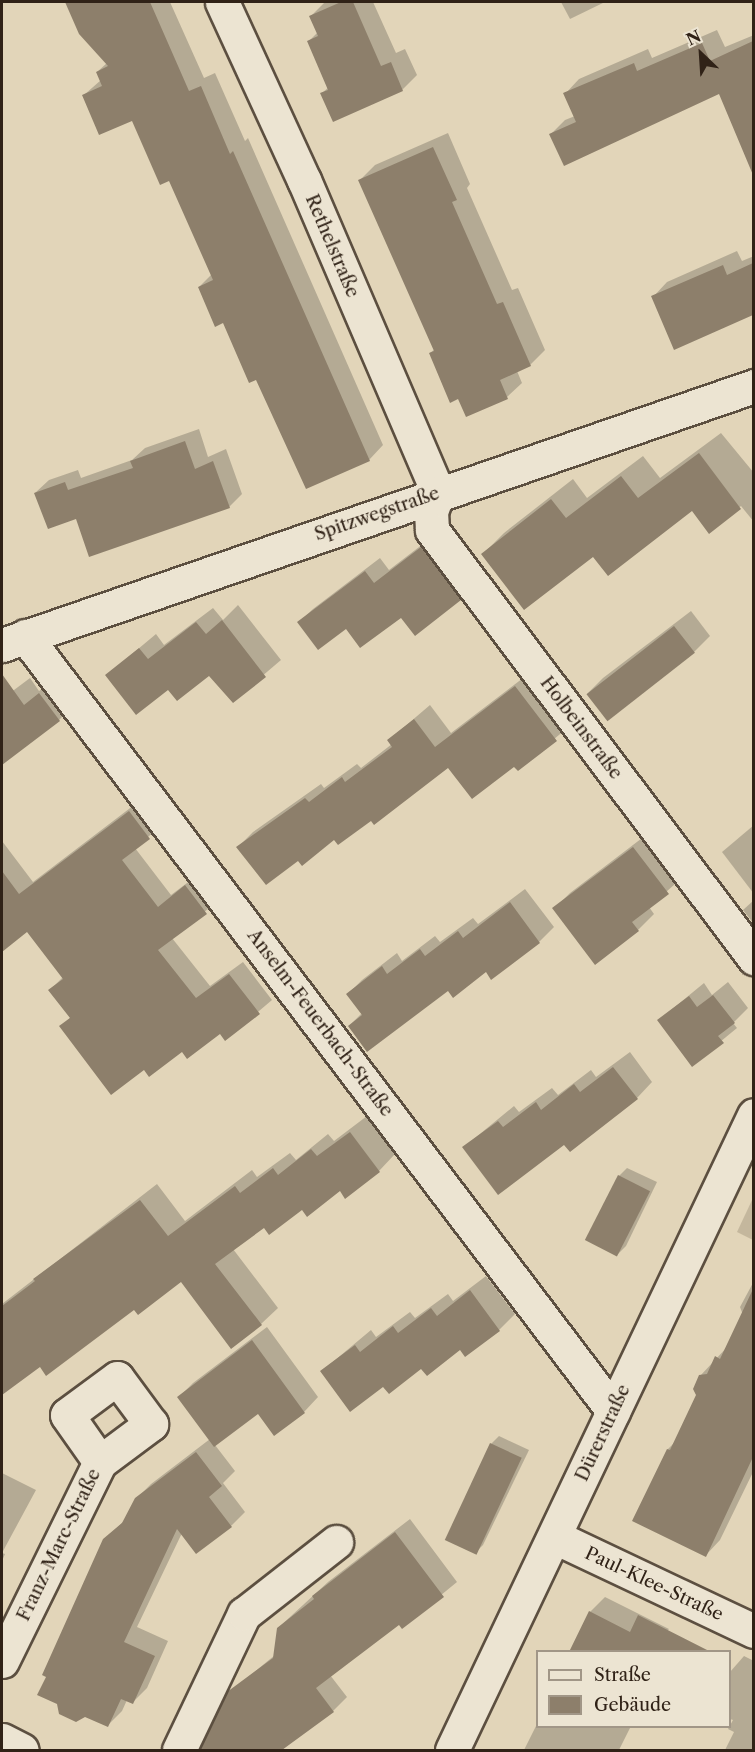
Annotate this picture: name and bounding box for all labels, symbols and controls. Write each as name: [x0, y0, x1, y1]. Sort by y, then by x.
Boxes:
north arrow: [671, 24, 731, 84]
text: N: [683, 26, 704, 50]
street label: Rethelstraße: [301, 191, 363, 301]
street label: Spitzwegstraße: [312, 483, 442, 545]
street label: Holbeinstraße: [535, 672, 627, 784]
street label: Anselm-Feuerbach-Straße: [243, 925, 397, 1121]
street label: Dürerstraße: [571, 1381, 635, 1485]
street label: Franz-Marc-Straße: [13, 1465, 105, 1625]
street label: Paul-Klee-Straße: [581, 1542, 727, 1626]
legend: [536, 1650, 731, 1728]
text: Straße: [594, 1664, 651, 1686]
text: Gebäude: [594, 1694, 671, 1716]

